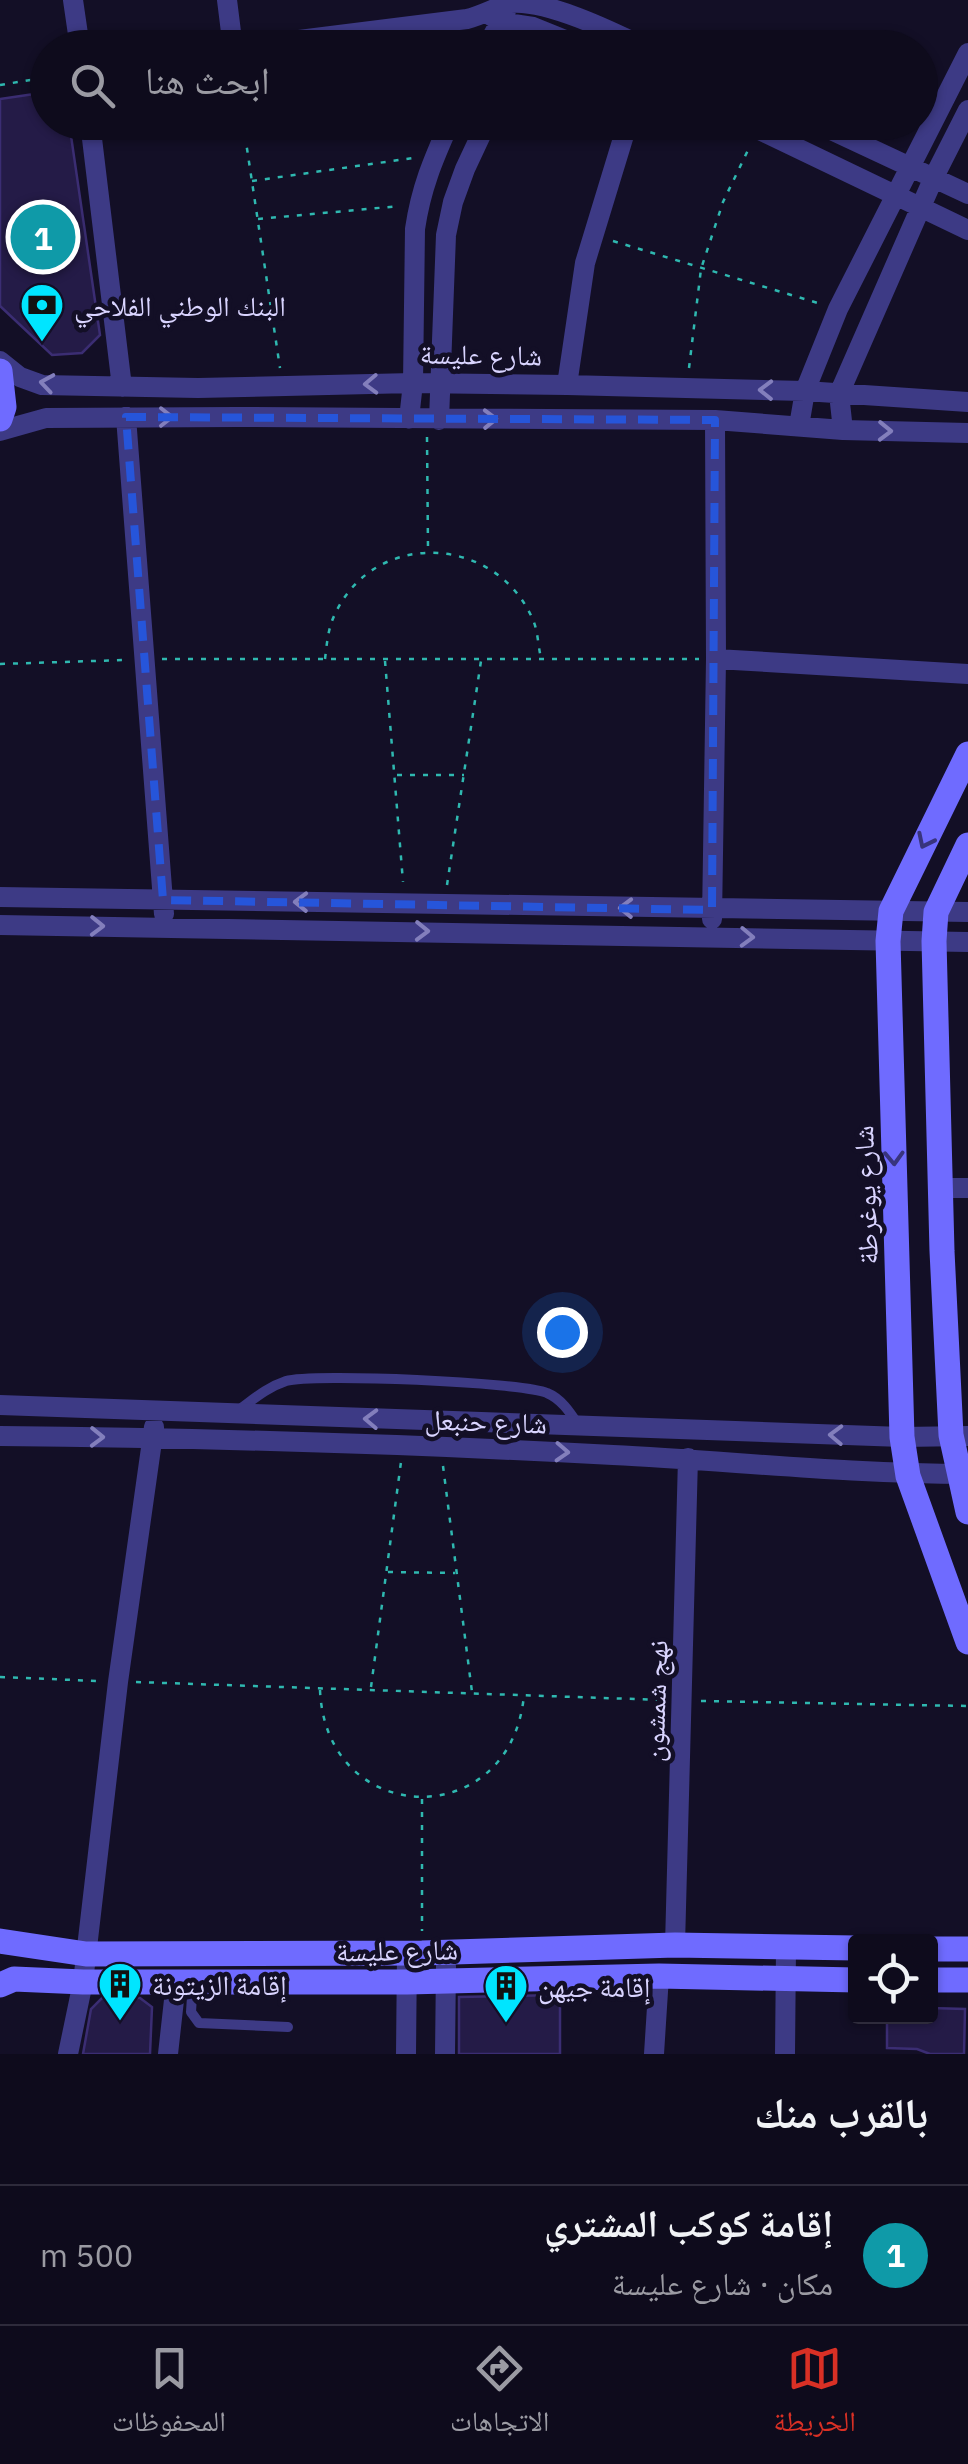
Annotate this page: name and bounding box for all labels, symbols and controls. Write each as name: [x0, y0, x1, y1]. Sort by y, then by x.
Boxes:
search box: [30, 30, 938, 140]
text: ابحث هنا: [145, 55, 270, 104]
icon: search: [65, 58, 120, 113]
pin: 1: [10, 200, 76, 274]
bank icon: البنك الوطني الفلاحي: [19, 282, 65, 343]
place label: البنك الوطني الفلاحي: [74, 287, 286, 329]
street label: شارع عليسة: [420, 334, 542, 374]
one-way arrow: [39, 374, 55, 395]
one-way arrow: [363, 374, 379, 395]
one-way arrow: [757, 380, 773, 401]
one-way arrow: [158, 406, 174, 428]
one-way arrow: [483, 409, 499, 430]
one-way arrow: [877, 421, 893, 442]
one-way arrow: [917, 831, 937, 849]
one-way arrow: [292, 891, 308, 913]
one-way arrow: [617, 897, 632, 919]
one-way arrow: [90, 915, 106, 937]
one-way arrow: [415, 921, 431, 942]
one-way arrow: [740, 927, 756, 948]
street label: شارع يوغرطة: [844, 1125, 886, 1265]
one-way arrow: [884, 1150, 905, 1166]
your location: [537, 1307, 588, 1358]
street label: شارع حنبعل: [424, 1400, 548, 1442]
one-way arrow: [362, 1409, 378, 1430]
one-way arrow: [827, 1425, 843, 1446]
one-way arrow: [90, 1426, 106, 1448]
one-way arrow: [555, 1441, 571, 1462]
street label: نهج شمشون: [634, 1640, 676, 1762]
street label: شارع عليسة: [336, 1930, 458, 1970]
map controls: [848, 1934, 938, 2024]
button: locate: [848, 1934, 938, 2024]
building icon: إقامة الزيتونة: [97, 1961, 143, 2022]
building icon: إقامة جيهن: [483, 1963, 529, 2024]
place label: إقامة الزيتونة: [152, 1966, 287, 2003]
place label: إقامة جيهن: [538, 1968, 650, 2005]
text: بالقرب منك: [754, 2085, 928, 2140]
text: إقامة كوكب المشتري: [544, 2198, 833, 2247]
text: 500 m: [40, 2234, 133, 2276]
text: 1: [886, 2234, 905, 2276]
text: مكان · شارع عليسة: [612, 2262, 833, 2304]
tab: المحفوظات: [112, 2341, 226, 2449]
tab: الاتجاهات: [450, 2341, 549, 2449]
tab: الخريطة: [774, 2341, 856, 2449]

